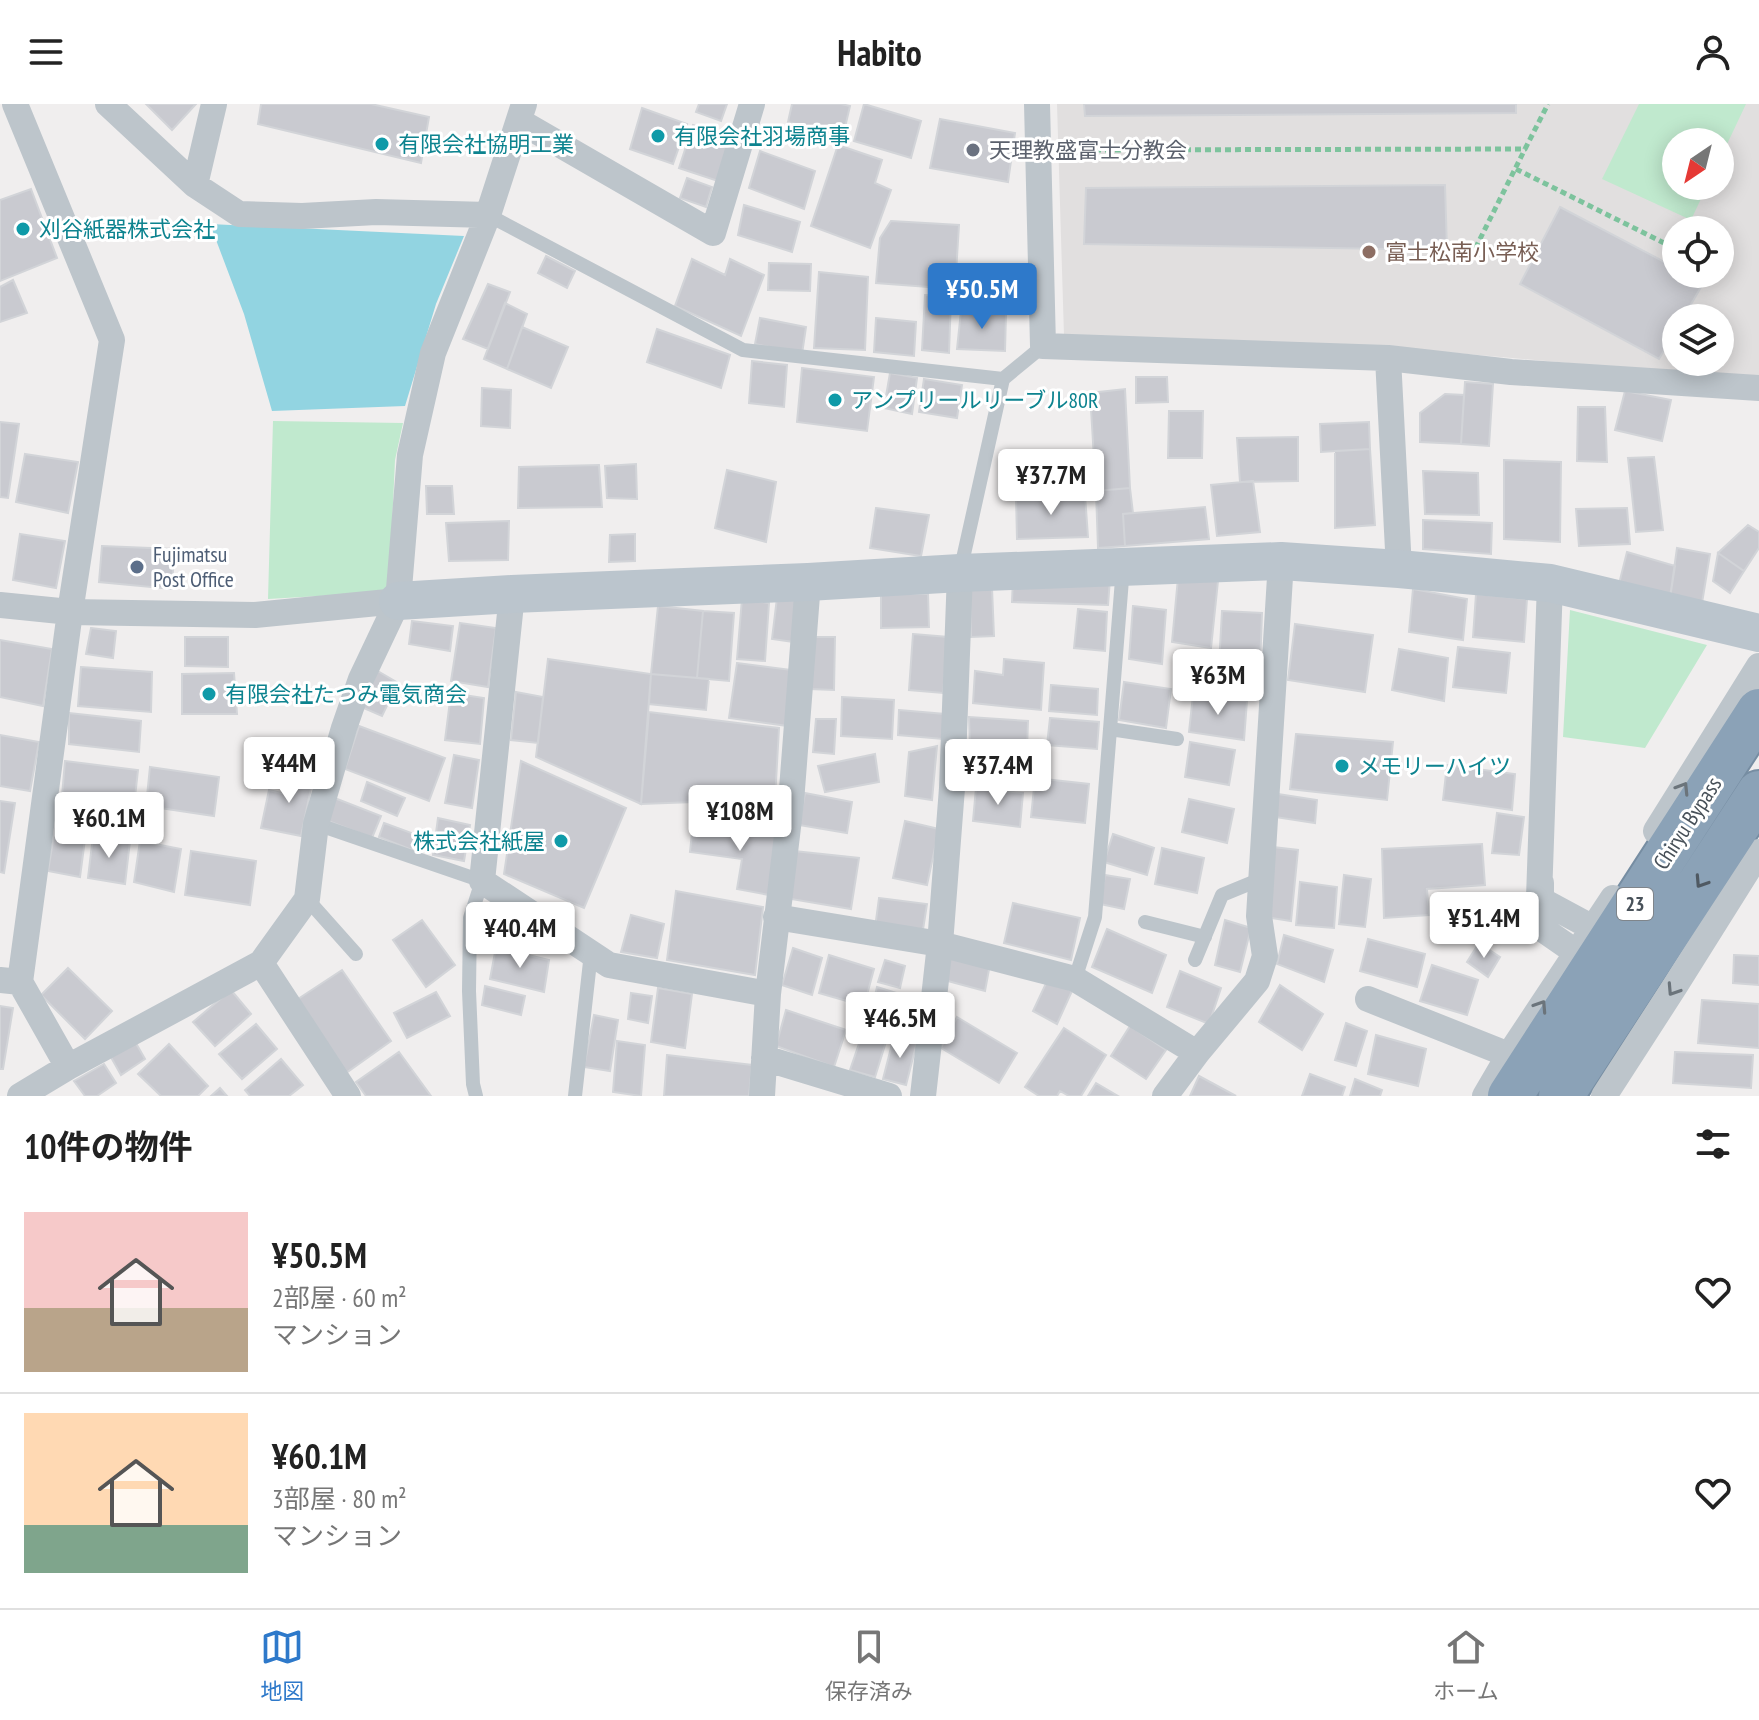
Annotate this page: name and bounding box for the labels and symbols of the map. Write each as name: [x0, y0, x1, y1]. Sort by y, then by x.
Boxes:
place label: 有限会社羽場商事: [674, 122, 850, 150]
marker: 有限会社羽場商事: [649, 127, 667, 145]
north arrow: [1662, 128, 1734, 200]
place label: 有限会社協明工業: [398, 130, 574, 158]
marker: 有限会社協明工業: [373, 135, 391, 153]
place label: 天理教盛富士分教会: [989, 136, 1187, 164]
marker: 天理教盛富士分教会: [964, 141, 982, 159]
place label: 刈谷紙器株式会社: [39, 215, 215, 243]
marker: 刈谷紙器株式会社: [14, 220, 32, 238]
place label: 富士松南小学校: [1385, 238, 1539, 266]
marker: 富士松南小学校: [1360, 243, 1378, 261]
pin: ¥50.5M: [917, 263, 1047, 331]
place label: アンプリールリーブル80R: [851, 386, 1099, 414]
marker: アンプリールリーブル80R: [826, 391, 844, 409]
pin: ¥37.7M: [986, 449, 1116, 517]
place label: Fujimatsu Post Office: [153, 540, 234, 593]
marker: Fujimatsu Post Office: [128, 558, 146, 576]
pin: ¥63M: [1171, 649, 1265, 717]
place label: 有限会社たつみ電気商会: [225, 680, 467, 708]
marker: 有限会社たつみ電気商会: [200, 685, 218, 703]
pin: ¥44M: [242, 737, 336, 805]
pin: ¥37.4M: [933, 739, 1063, 807]
place label: メモリーハイツ: [1358, 752, 1511, 780]
marker: メモリーハイツ: [1333, 757, 1351, 775]
street label: Chiryu Bypass: [1647, 771, 1727, 875]
one-way arrow: [1673, 782, 1688, 797]
pin: ¥108M: [684, 785, 796, 853]
pin: ¥60.1M: [44, 792, 174, 860]
place label: 株式会社紙屋: [413, 827, 545, 855]
marker: 株式会社紙屋: [552, 832, 570, 850]
one-way arrow: [1696, 873, 1711, 887]
road number: 23: [1617, 888, 1653, 920]
pin: ¥51.4M: [1419, 892, 1549, 960]
pin: ¥40.4M: [455, 902, 585, 970]
one-way arrow: [1668, 981, 1683, 995]
pin: ¥46.5M: [835, 992, 965, 1060]
one-way arrow: [1532, 1001, 1547, 1015]

